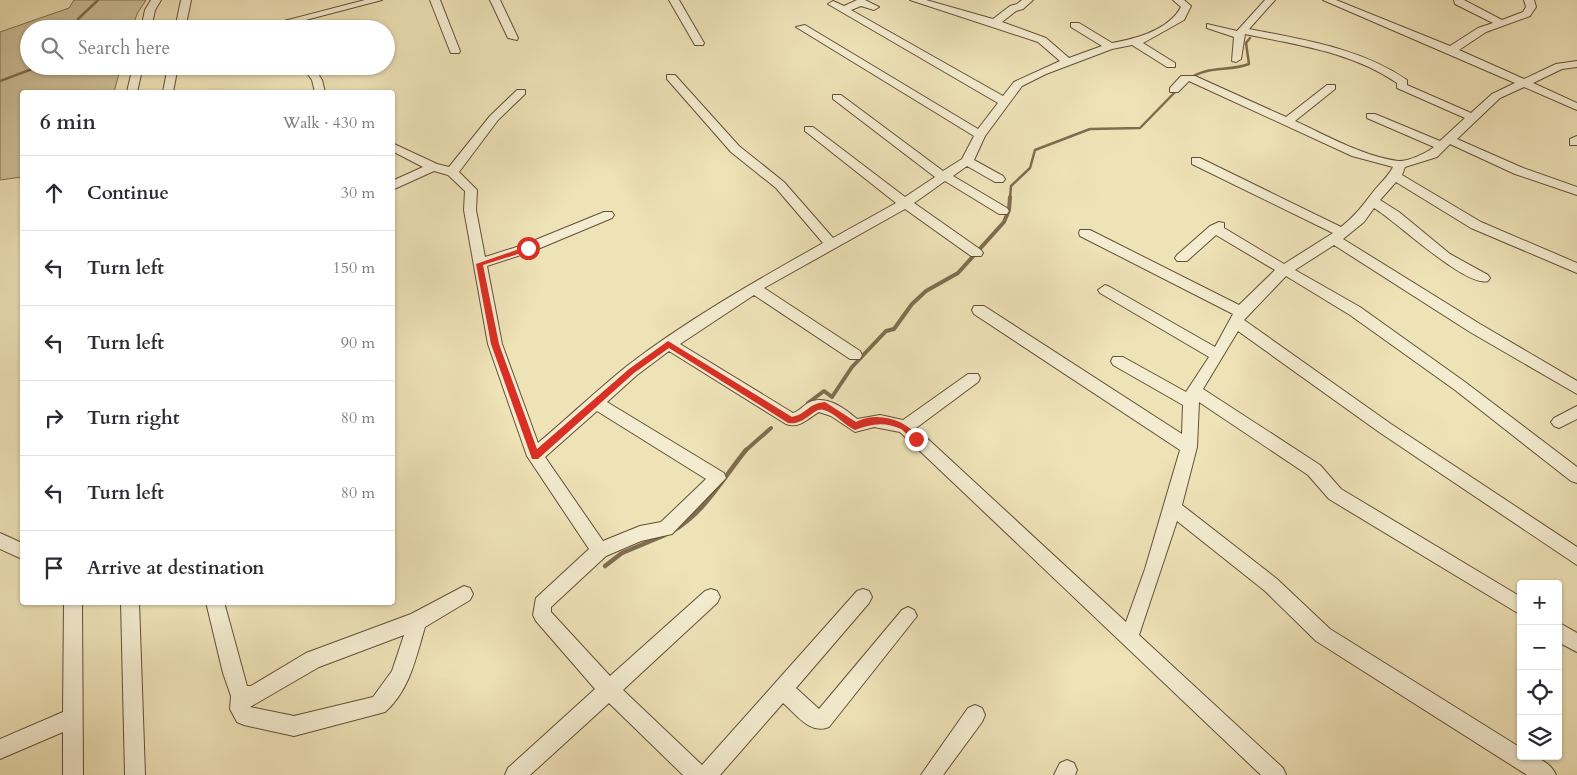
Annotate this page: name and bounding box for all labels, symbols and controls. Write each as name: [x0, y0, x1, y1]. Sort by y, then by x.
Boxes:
search box: [20, 20, 395, 75]
icon: search: [38, 34, 66, 62]
text: Search here: [78, 35, 170, 61]
text: 6 min: [40, 108, 96, 137]
text: Walk · 430 m: [283, 112, 375, 134]
icon: ahead: [40, 179, 68, 207]
text: Continue: [87, 180, 169, 206]
text: 30 m: [341, 182, 375, 204]
route start: [517, 237, 540, 260]
icon: left: [40, 254, 68, 282]
text: Turn left: [87, 255, 164, 281]
text: 150 m: [333, 257, 375, 279]
icon: left: [40, 329, 68, 357]
text: Turn left: [87, 330, 164, 356]
text: 90 m: [341, 332, 375, 354]
icon: right: [40, 404, 68, 432]
text: Turn right: [87, 405, 179, 431]
text: 80 m: [341, 407, 375, 429]
route end: [905, 428, 928, 451]
icon: left: [40, 479, 68, 507]
text: Turn left: [87, 480, 164, 506]
text: 80 m: [341, 482, 375, 504]
icon: arrive: [40, 554, 68, 582]
text: Arrive at destination: [87, 555, 264, 581]
map controls: [1517, 580, 1562, 760]
button: +: [1517, 580, 1562, 625]
button: −: [1517, 625, 1562, 670]
button: locate: [1517, 670, 1562, 715]
button: layers: [1517, 715, 1562, 760]

